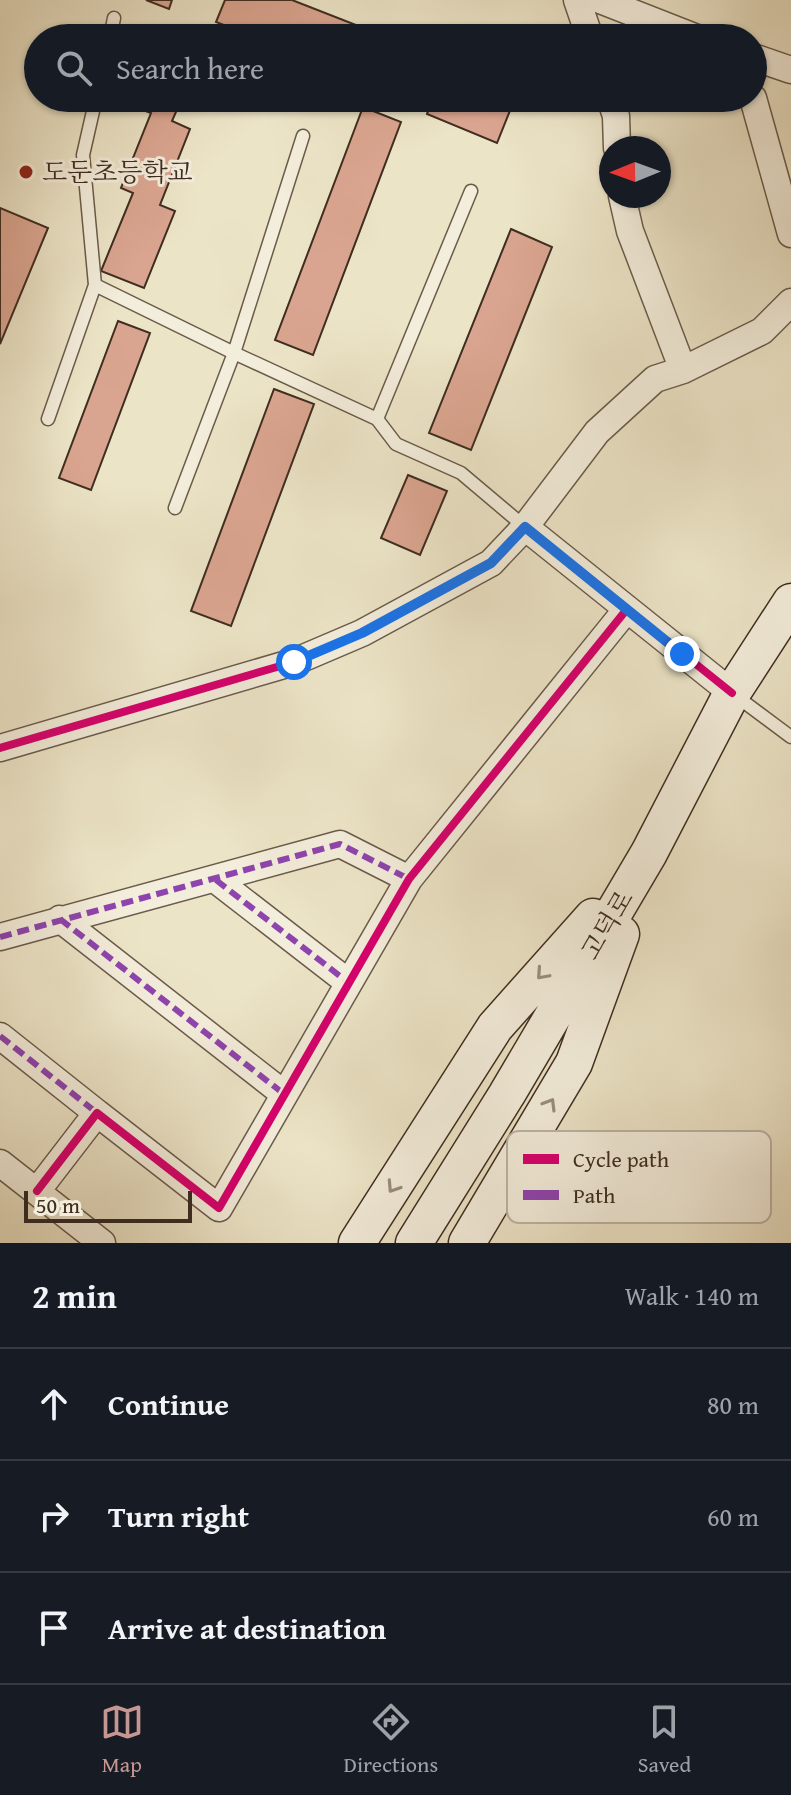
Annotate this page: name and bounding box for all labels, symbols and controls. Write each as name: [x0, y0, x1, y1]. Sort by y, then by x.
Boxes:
search box: [24, 24, 767, 112]
icon: search: [52, 46, 96, 90]
text: Search here: [116, 46, 264, 90]
north arrow: [599, 136, 671, 208]
place label: 도둔초등학교: [42, 152, 193, 191]
marker: 도둔초등학교: [17, 163, 35, 181]
route end: [664, 636, 700, 672]
route start: [276, 644, 312, 680]
street label: 고덕로: [570, 882, 643, 967]
one-way arrow: [537, 965, 552, 980]
one-way arrow: [540, 1098, 556, 1113]
legend: [507, 1131, 771, 1223]
text: Cycle path: [573, 1143, 670, 1175]
one-way arrow: [388, 1178, 403, 1192]
text: Path: [573, 1179, 616, 1211]
scale bar: [24, 1187, 192, 1223]
text: 50 m: [36, 1189, 80, 1221]
text: 2 min: [32, 1271, 117, 1320]
text: Walk · 140 m: [625, 1276, 759, 1315]
icon: ahead: [32, 1382, 76, 1426]
text: Continue: [108, 1382, 229, 1426]
text: 80 m: [707, 1385, 759, 1424]
icon: right: [32, 1494, 76, 1538]
text: Turn right: [108, 1494, 249, 1538]
text: 60 m: [707, 1497, 759, 1536]
icon: arrive: [32, 1606, 76, 1650]
text: Arrive at destination: [108, 1606, 386, 1650]
tab: Map: [100, 1700, 144, 1780]
tab: Directions: [344, 1700, 438, 1780]
tab: Saved: [638, 1700, 691, 1780]

